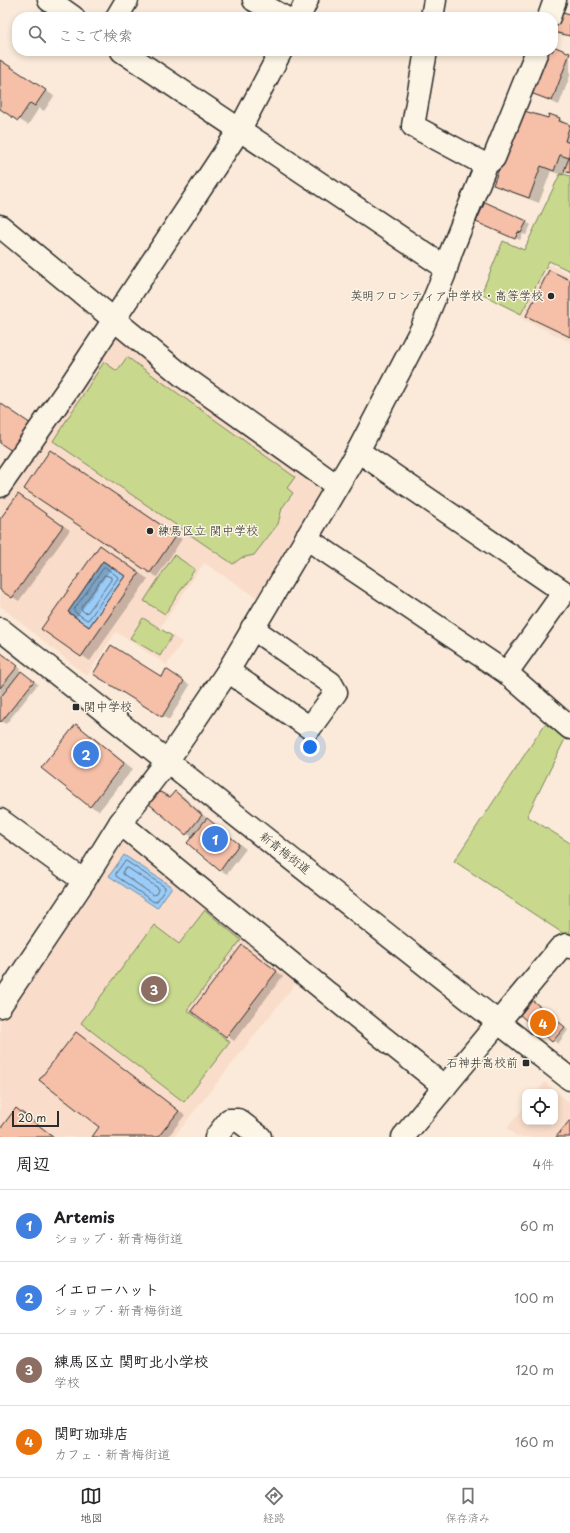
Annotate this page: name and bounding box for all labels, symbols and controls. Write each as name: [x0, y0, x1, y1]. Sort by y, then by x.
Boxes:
search box: [12, 12, 558, 56]
icon: search: [26, 23, 48, 45]
text: ここで検索: [58, 23, 133, 46]
place label: 英明フロンティア中学校・高等学校: [350, 286, 543, 304]
marker: 英明フロンティア中学校・高等学校: [546, 291, 556, 301]
place label: 練馬区立 関中学校: [158, 521, 258, 539]
marker: 練馬区立 関中学校: [145, 526, 155, 536]
place label: 関中学校: [84, 697, 132, 715]
marker: 関中学校: [71, 702, 81, 712]
your location: [300, 737, 320, 757]
pin: 2: [73, 739, 99, 769]
pin: 1: [202, 824, 228, 854]
street label: 新青梅街道: [256, 827, 315, 878]
pin: 3: [141, 974, 167, 1004]
pin: 4: [530, 1008, 556, 1038]
place label: 石神井高校前: [446, 1053, 518, 1071]
marker: 石神井高校前: [521, 1058, 531, 1068]
map controls: [522, 1089, 558, 1125]
button: locate: [522, 1089, 558, 1125]
scale bar: [12, 1109, 59, 1128]
text: 20 m: [18, 1109, 46, 1126]
text: 周辺: [16, 1150, 50, 1176]
text: 4件: [532, 1154, 554, 1173]
text: Artemis: [54, 1205, 115, 1228]
text: 1: [26, 1216, 32, 1235]
text: 60 m: [520, 1216, 554, 1235]
text: ショップ · 新青梅街道: [54, 1228, 183, 1247]
text: イエローハット: [54, 1277, 159, 1300]
text: 2: [24, 1288, 34, 1307]
text: 100 m: [514, 1288, 554, 1307]
text: ショップ · 新青梅街道: [54, 1300, 183, 1319]
text: 練馬区立 関町北小学校: [54, 1349, 209, 1372]
text: 3: [25, 1360, 33, 1379]
text: 120 m: [515, 1360, 554, 1379]
text: 学校: [54, 1372, 80, 1391]
text: 関町珈琲店: [54, 1421, 129, 1444]
text: 4: [25, 1432, 33, 1451]
text: 160 m: [515, 1432, 554, 1451]
text: カフェ · 新青梅街道: [54, 1444, 170, 1463]
tab: 地図: [80, 1485, 102, 1526]
tab: 経路: [263, 1485, 285, 1526]
tab: 保存済み: [446, 1485, 490, 1526]

